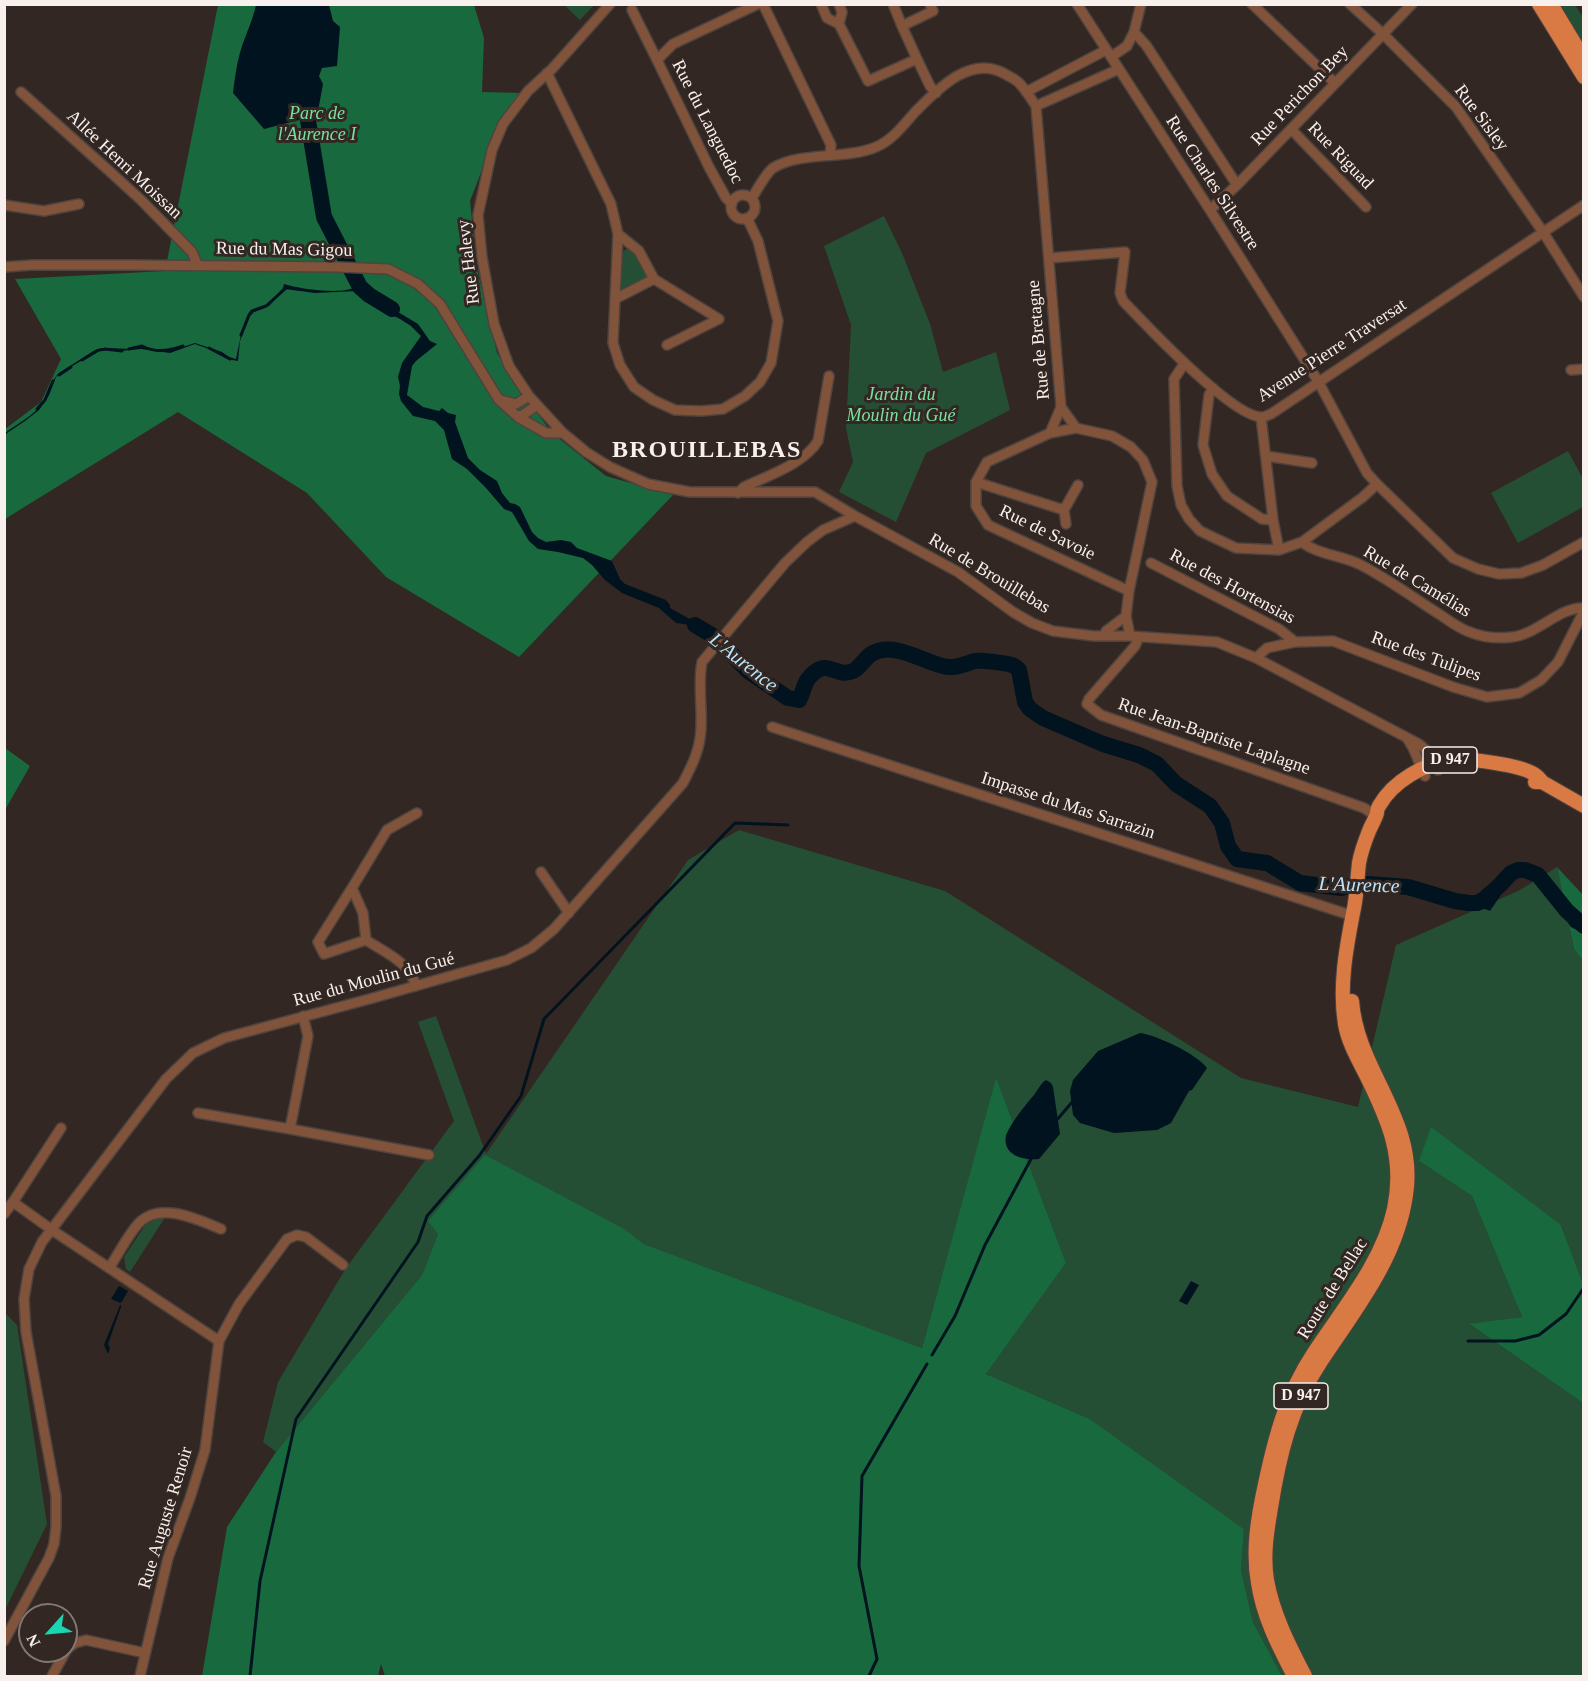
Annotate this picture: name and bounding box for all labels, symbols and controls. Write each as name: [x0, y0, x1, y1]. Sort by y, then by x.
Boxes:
street label: Rue Perichon Bey: [1247, 41, 1353, 151]
street label: Rue du Languedoc: [667, 57, 747, 187]
street label: Rue Sisley: [1449, 81, 1513, 155]
park label: Parc de l'Aurence I: [278, 103, 356, 146]
street label: Allée Henri Moissan: [62, 106, 186, 224]
street label: Rue Charles Silvestre: [1160, 112, 1264, 254]
street label: Rue Riguad: [1303, 118, 1377, 194]
street label: Rue Halevy: [453, 218, 485, 306]
street label: Rue du Mas Gigou: [216, 238, 352, 262]
street label: Rue de Bretagne: [1023, 279, 1055, 401]
street label: Avenue Pierre Traversat: [1253, 295, 1411, 407]
park label: Jardin du Moulin du Gué: [847, 384, 955, 426]
district label: BROUILLEBAS: [612, 437, 802, 465]
street label: Rue de Savoie: [996, 501, 1098, 565]
street label: Rue de Brouillebas: [924, 529, 1054, 619]
street label: Rue de Camélias: [1359, 541, 1475, 623]
street label: Rue des Hortensias: [1166, 545, 1298, 629]
street label: Rue des Tulipes: [1368, 627, 1484, 687]
water label: L'Aurence: [704, 628, 782, 698]
street label: Rue Jean-Baptiste Laplagne: [1115, 694, 1313, 780]
road number: D 947: [1423, 747, 1477, 773]
street label: Impasse du Mas Sarrazin: [978, 768, 1158, 844]
water label: L'Aurence: [1318, 873, 1400, 899]
street label: Rue du Moulin du Gué: [291, 948, 457, 1012]
street label: Route de Bellac: [1293, 1235, 1373, 1343]
road number: D 947: [1274, 1383, 1328, 1409]
street label: Rue Auguste Renoir: [134, 1445, 198, 1591]
north arrow: [18, 1603, 78, 1663]
text: N: [23, 1631, 43, 1650]

